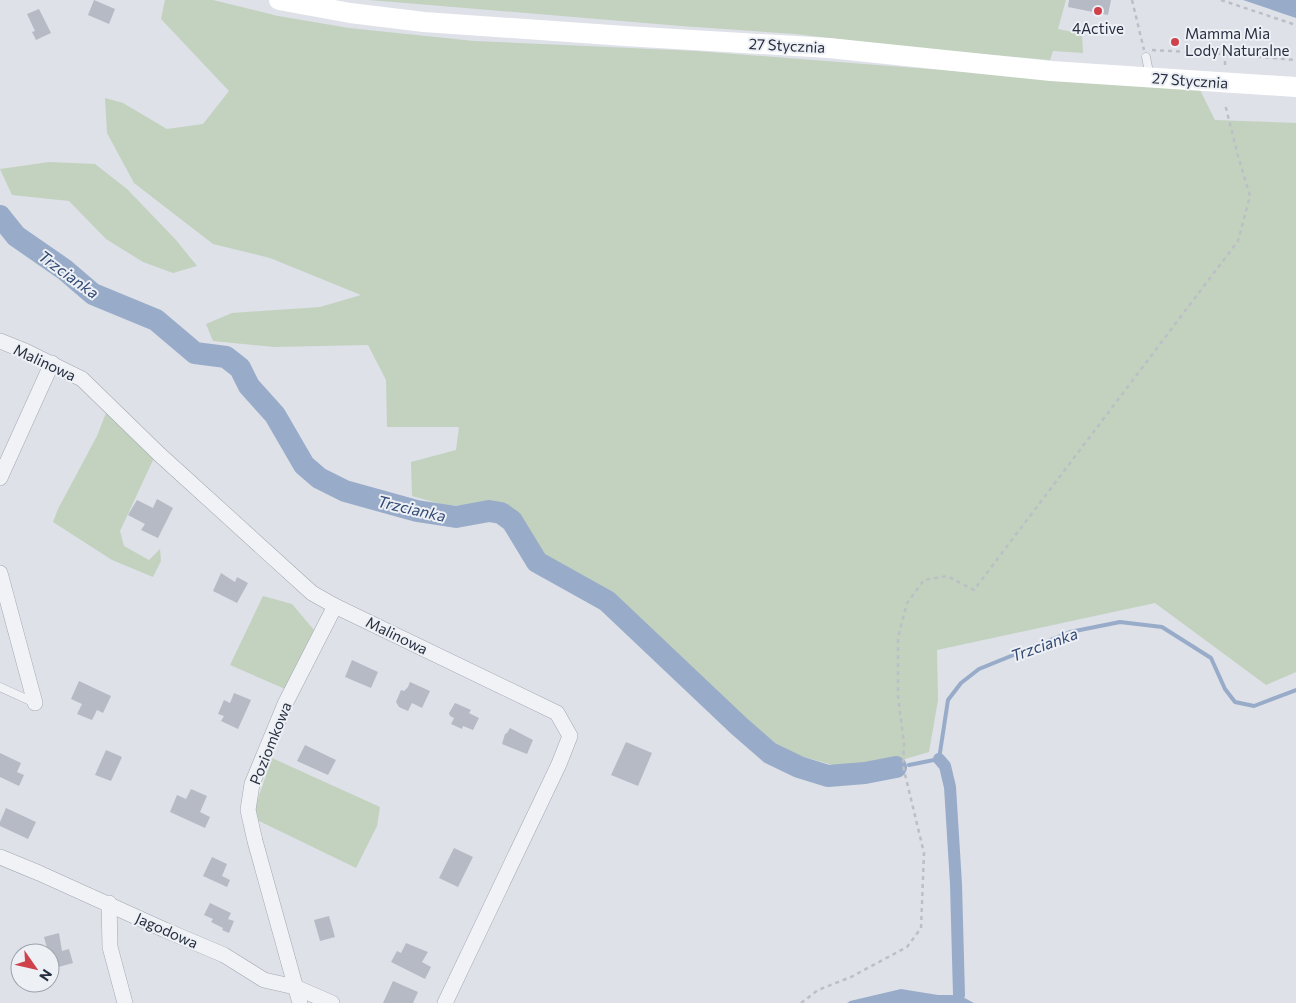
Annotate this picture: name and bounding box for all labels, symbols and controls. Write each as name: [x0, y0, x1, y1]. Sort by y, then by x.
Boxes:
marker: 4Active: [1092, 5, 1104, 17]
place label: 4Active: [1072, 19, 1124, 37]
place label: Mamma Mia Lody Naturalne: [1185, 24, 1290, 59]
street label: 27 Stycznia: [748, 34, 826, 56]
marker: Mamma Mia Lody Naturalne: [1169, 36, 1181, 48]
street label: 27 Stycznia: [1151, 68, 1229, 92]
water label: Trzcianka: [35, 246, 103, 302]
street label: Malinowa: [11, 340, 79, 384]
water label: Trzcianka: [376, 491, 448, 525]
street label: Malinowa: [363, 612, 431, 658]
water label: Trzcianka: [1008, 623, 1080, 665]
street label: Poziomkowa: [245, 699, 295, 787]
street label: Jagodowa: [133, 908, 201, 952]
north arrow: [10, 943, 60, 993]
text: N: [36, 966, 56, 985]

